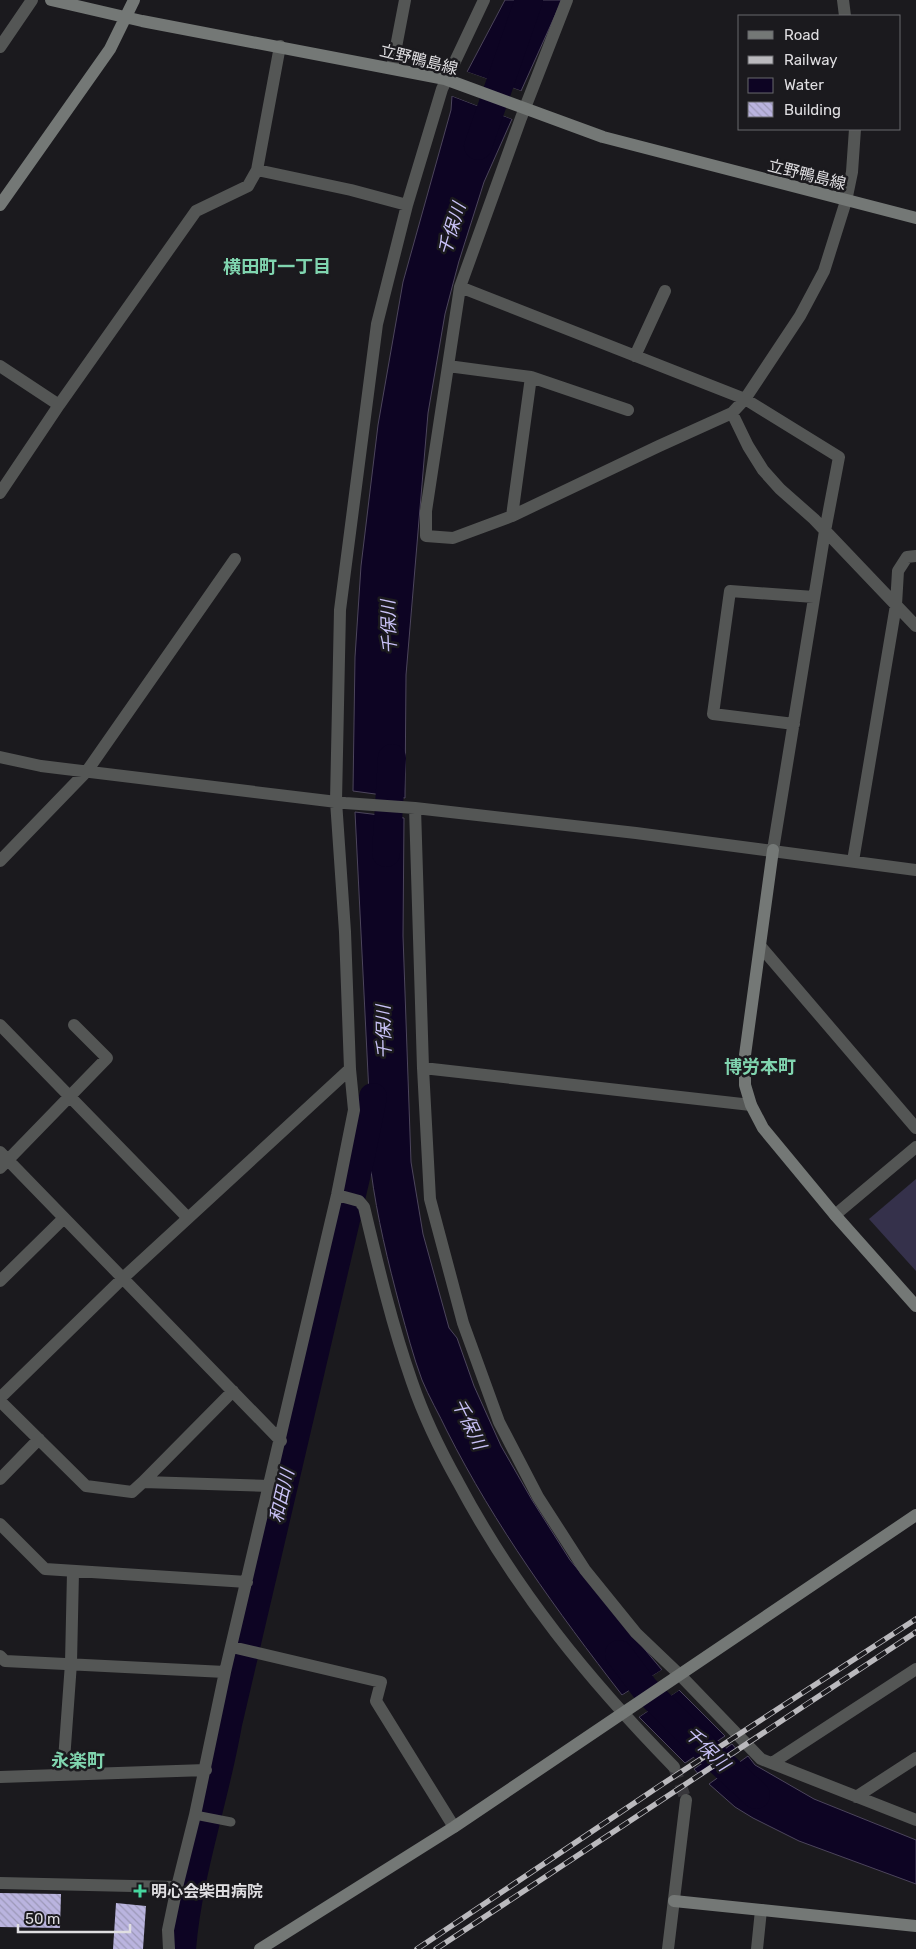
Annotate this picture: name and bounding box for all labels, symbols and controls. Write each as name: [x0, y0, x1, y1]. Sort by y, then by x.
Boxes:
legend: [738, 15, 901, 130]
text: Road: [784, 26, 820, 44]
street label: 立野鴨島線: [378, 41, 460, 78]
text: Railway: [784, 51, 838, 69]
text: Water: [784, 76, 824, 94]
text: Building: [784, 101, 841, 119]
street label: 立野鴨島線: [766, 156, 848, 193]
water label: 千保川: [434, 198, 471, 258]
district label: 横田町一丁目: [223, 256, 331, 278]
water label: 千保川: [377, 598, 401, 654]
water label: 千保川: [372, 1003, 395, 1059]
district label: 博労本町: [724, 1056, 796, 1078]
water label: 千保川: [447, 1395, 492, 1455]
water label: 和田川: [265, 1465, 299, 1525]
water label: 千保川: [680, 1722, 736, 1777]
district label: 永楽町: [51, 1750, 105, 1772]
place label: 明心会柴田病院: [151, 1882, 263, 1901]
marker: 明心会柴田病院: [133, 1884, 147, 1898]
scale bar: [18, 1902, 130, 1934]
text: 50 m: [25, 1910, 60, 1928]

